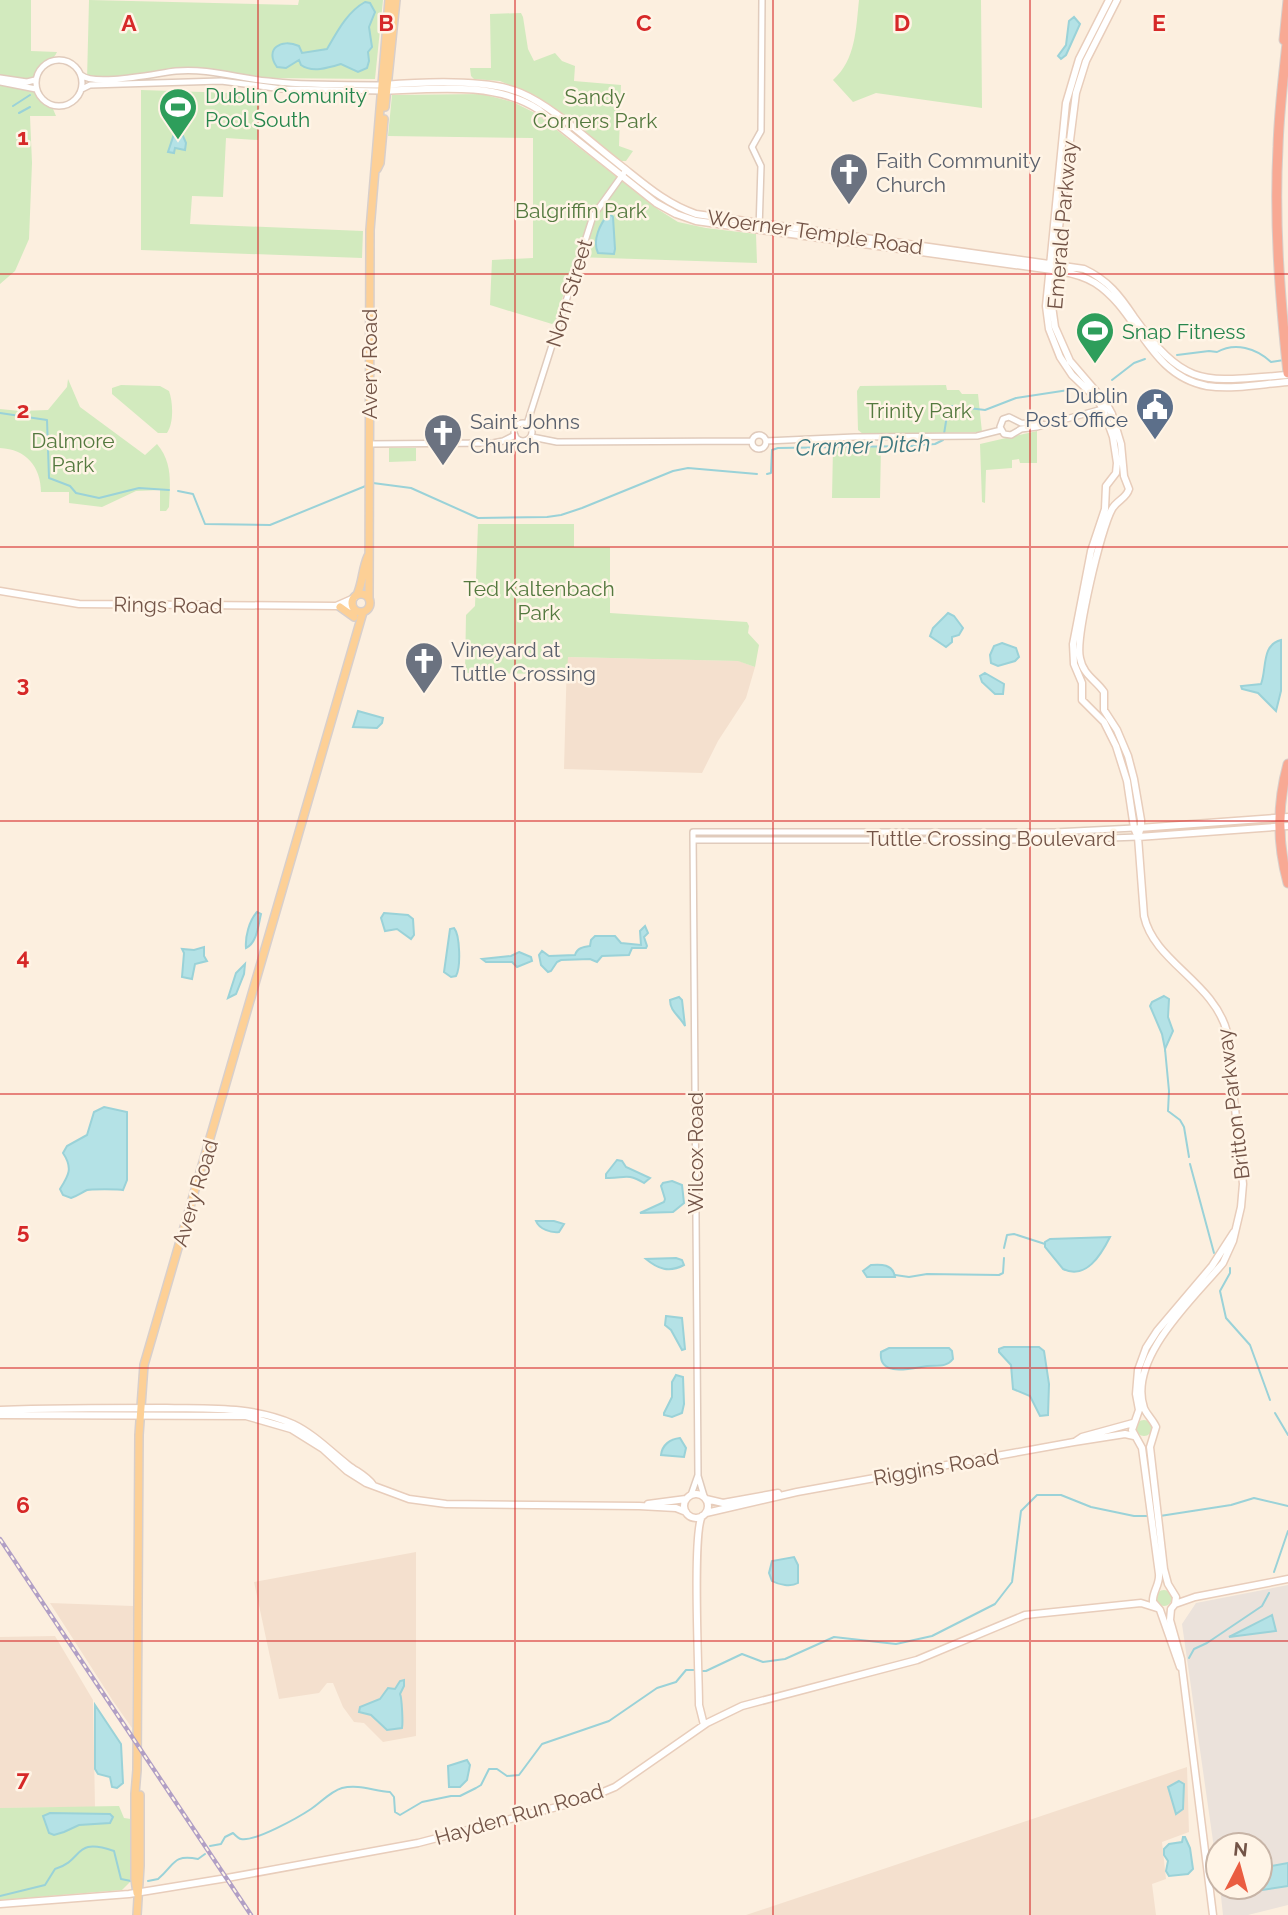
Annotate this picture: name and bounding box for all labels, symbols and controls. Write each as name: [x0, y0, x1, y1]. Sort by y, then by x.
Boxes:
text: A: [121, 9, 137, 36]
text: B: [378, 9, 394, 36]
text: C: [636, 9, 652, 36]
text: D: [894, 9, 910, 36]
text: E: [1152, 9, 1166, 36]
place label: Dublin Comunity Pool South: [205, 83, 367, 132]
park label: Sandy Corners Park: [533, 84, 657, 133]
sports icon: Dublin Comunity Pool South: [157, 86, 199, 141]
text: 1: [17, 123, 29, 150]
street label: Emerald Parkway: [1042, 140, 1082, 310]
place label: Faith Community Church: [876, 148, 1041, 197]
church icon: Faith Community Church: [828, 151, 870, 206]
park label: Balgriffin Park: [515, 198, 647, 223]
street label: Woerner Temple Road: [705, 204, 925, 260]
street label: Norn Street: [541, 236, 597, 350]
street label: Avery Road: [357, 309, 382, 419]
sports icon: Snap Fitness: [1074, 310, 1116, 365]
place label: Snap Fitness: [1122, 319, 1246, 344]
place label: Dublin Post Office: [1025, 383, 1128, 432]
public building icon: Dublin Post Office: [1134, 386, 1176, 441]
text: 2: [17, 396, 29, 423]
park label: Trinity Park: [866, 398, 972, 423]
place label: Saint Johns Church: [470, 409, 580, 458]
church icon: Saint Johns Church: [422, 412, 464, 467]
park label: Dalmore Park: [31, 428, 115, 477]
water label: Cramer Ditch: [795, 429, 931, 461]
park label: Ted Kaltenbach Park: [463, 576, 615, 625]
street label: Rings Road: [113, 592, 223, 618]
place label: Vineyard at Tuttle Crossing: [451, 637, 596, 686]
church icon: Vineyard at Tuttle Crossing: [403, 640, 445, 695]
text: 3: [17, 670, 29, 697]
street label: Tuttle Crossing Boulevard: [866, 826, 1116, 851]
text: 4: [16, 943, 30, 970]
street label: Britton Parkway: [1211, 1027, 1255, 1181]
street label: Wilcox Road: [683, 1092, 708, 1214]
street label: Avery Road: [167, 1136, 223, 1250]
text: 5: [17, 1217, 30, 1244]
street label: Riggins Road: [871, 1444, 1001, 1490]
text: 6: [16, 1491, 30, 1518]
text: 7: [17, 1764, 30, 1791]
street label: Hayden Run Road: [432, 1778, 606, 1850]
north arrow: [1204, 1831, 1274, 1901]
text: N: [1232, 1837, 1249, 1861]

